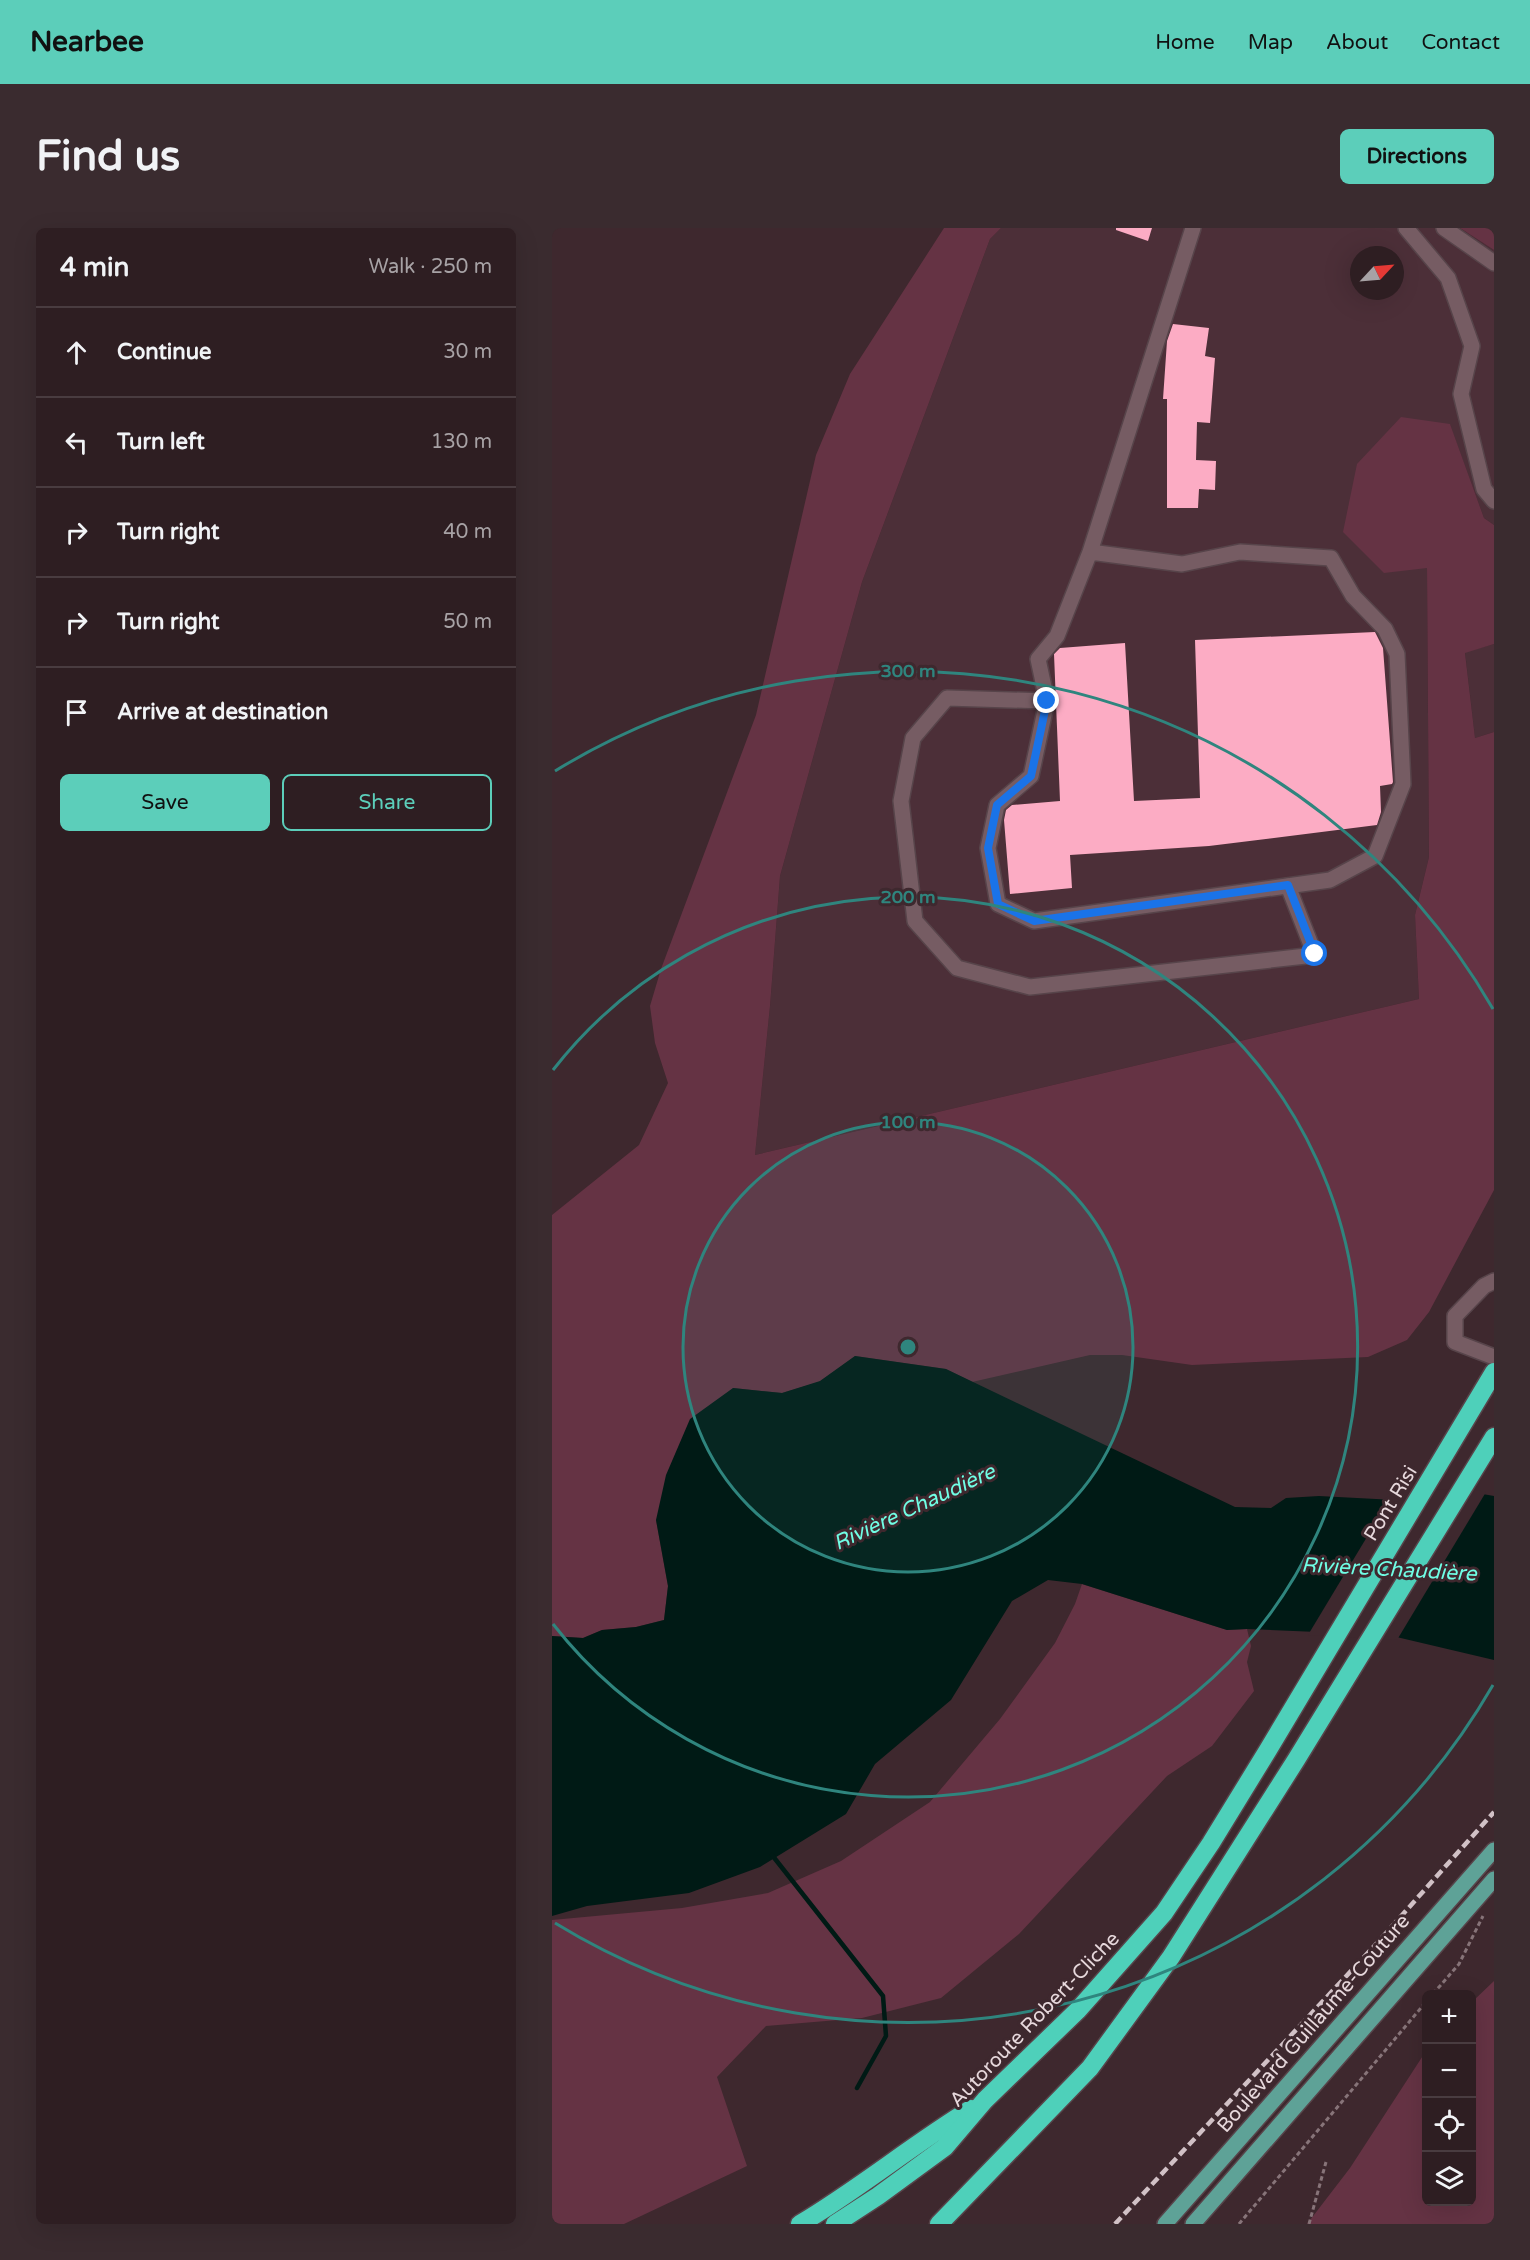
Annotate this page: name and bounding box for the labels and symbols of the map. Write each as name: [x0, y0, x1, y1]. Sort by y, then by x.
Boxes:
north arrow: [1350, 246, 1404, 300]
text: 300 m: [880, 660, 936, 682]
route end: [1033, 687, 1059, 713]
text: 200 m: [880, 886, 936, 908]
route start: [1301, 940, 1327, 966]
text: 100 m: [880, 1111, 936, 1133]
centre of rings: [898, 1337, 918, 1357]
water label: Rivière Chaudière: [829, 1459, 1000, 1556]
street label: Pont Risi: [1359, 1461, 1423, 1546]
water label: Rivière Chaudière: [1301, 1552, 1478, 1587]
street label: Boulevard Guillaume-Couture: [1213, 1910, 1415, 2138]
street label: Autoroute Robert-Cliche: [945, 1927, 1125, 2112]

